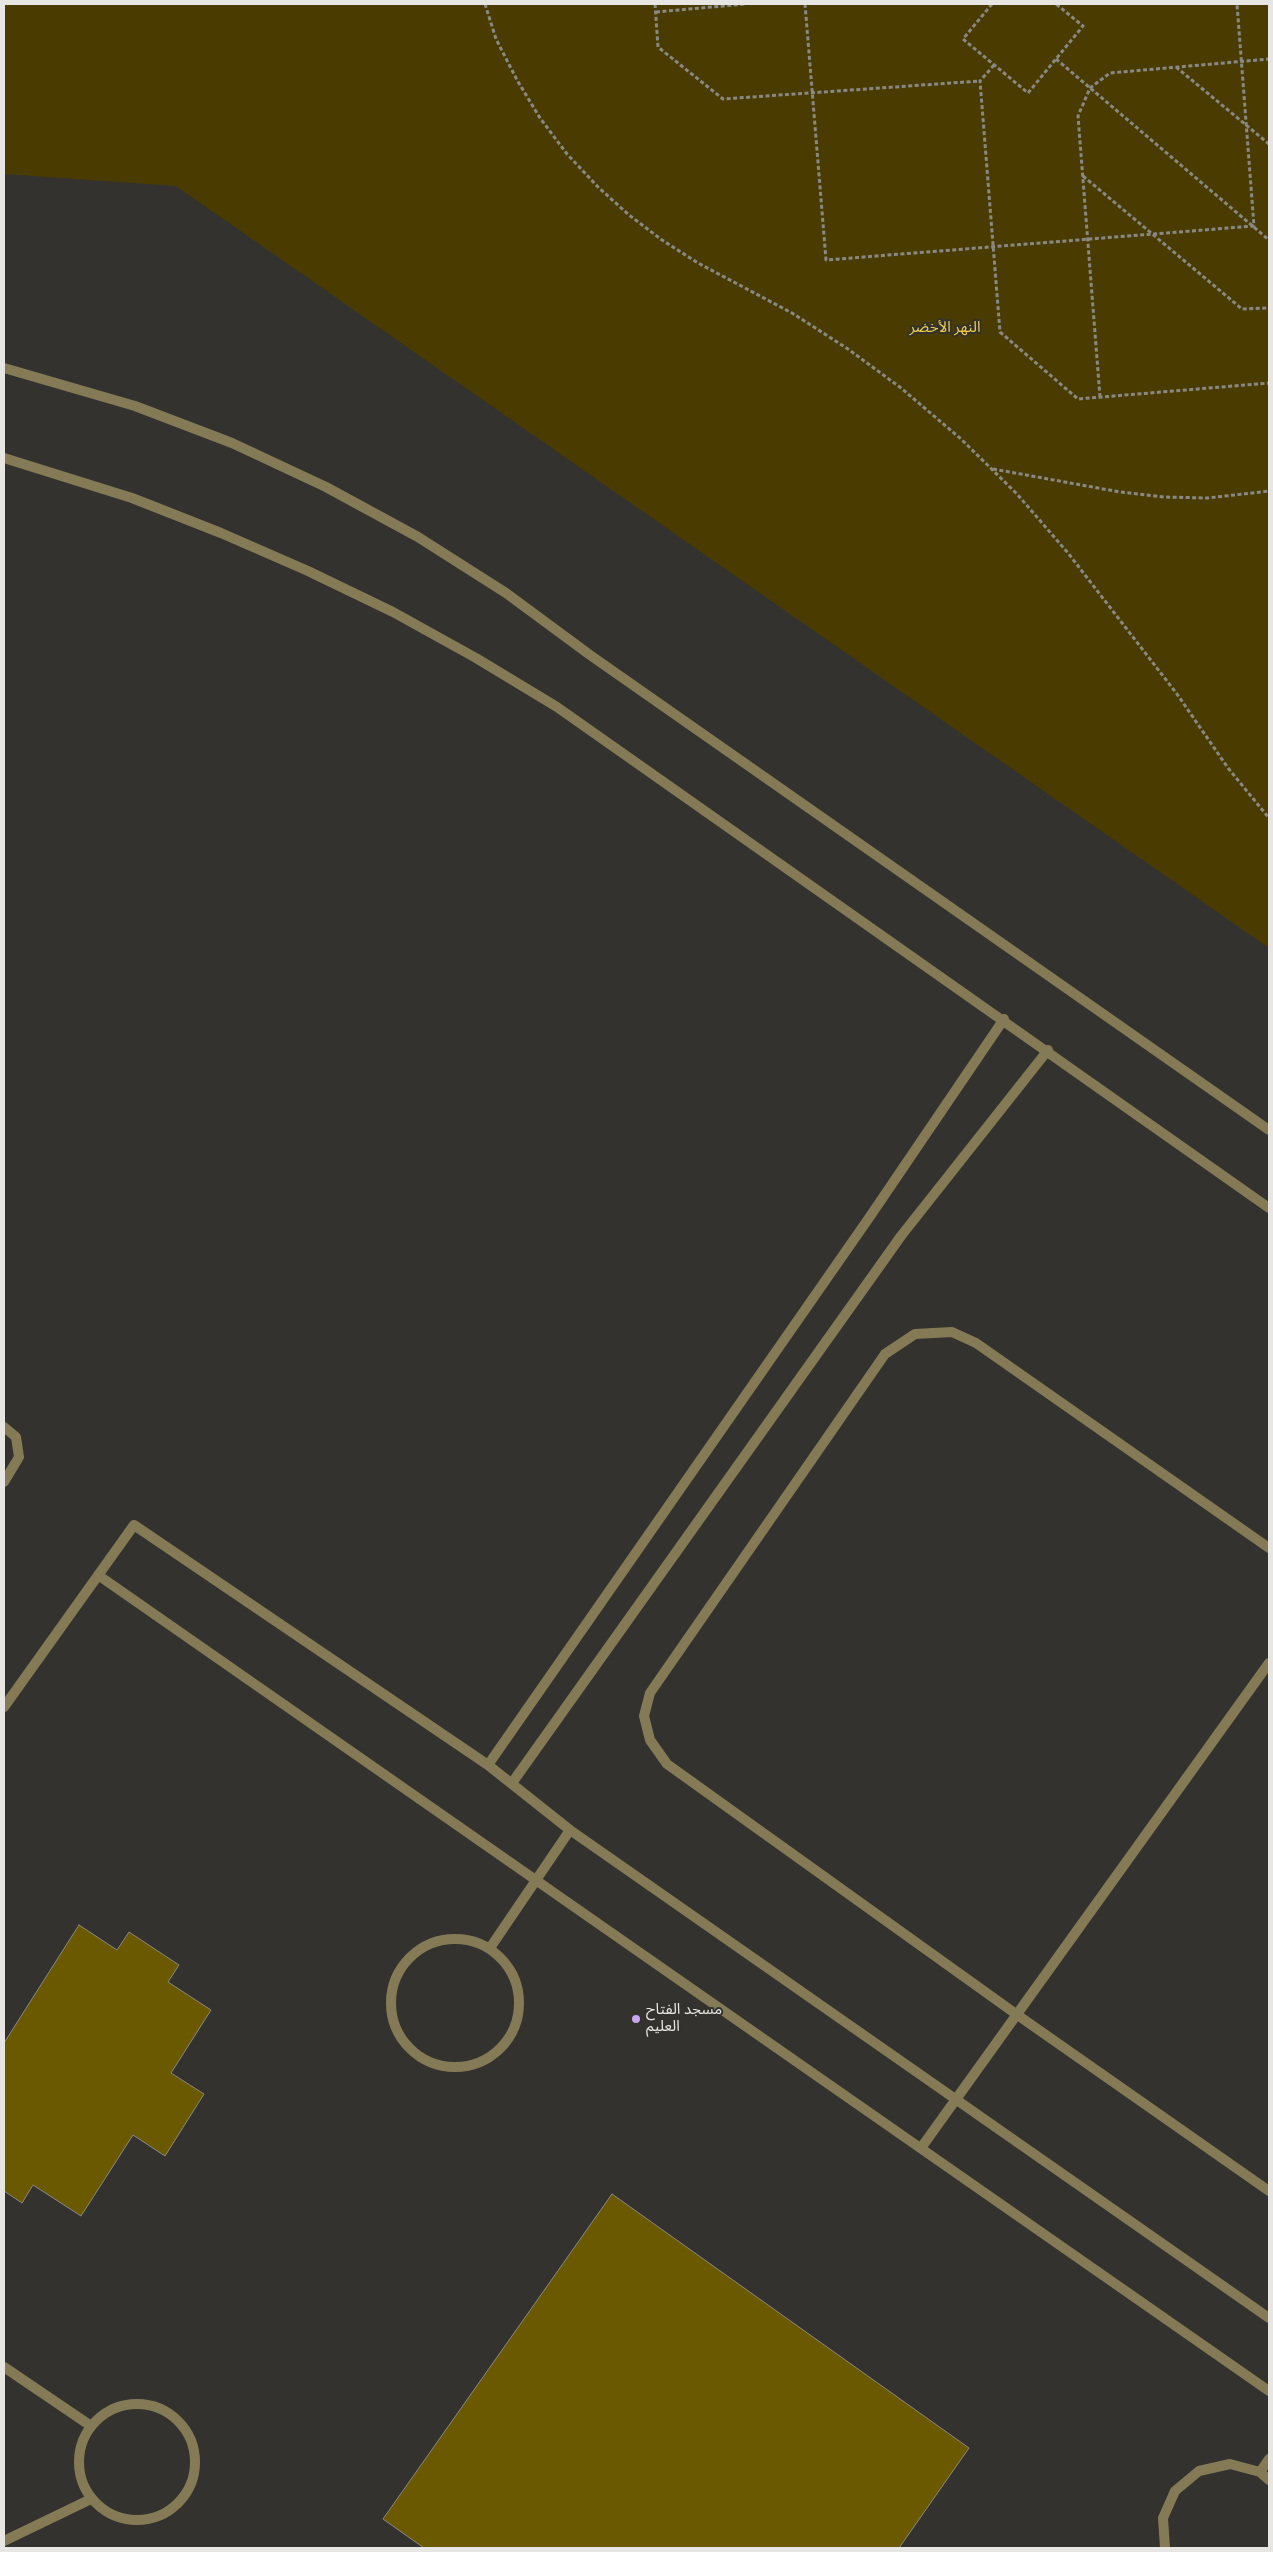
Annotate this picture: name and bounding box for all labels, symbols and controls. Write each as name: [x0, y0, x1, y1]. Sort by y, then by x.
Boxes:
park label: النهر الأخضر: [909, 319, 981, 337]
place label: مسجد الفتاح العليم: [646, 2001, 722, 2036]
marker: مسجد الفتاح العليم: [630, 2013, 642, 2025]

